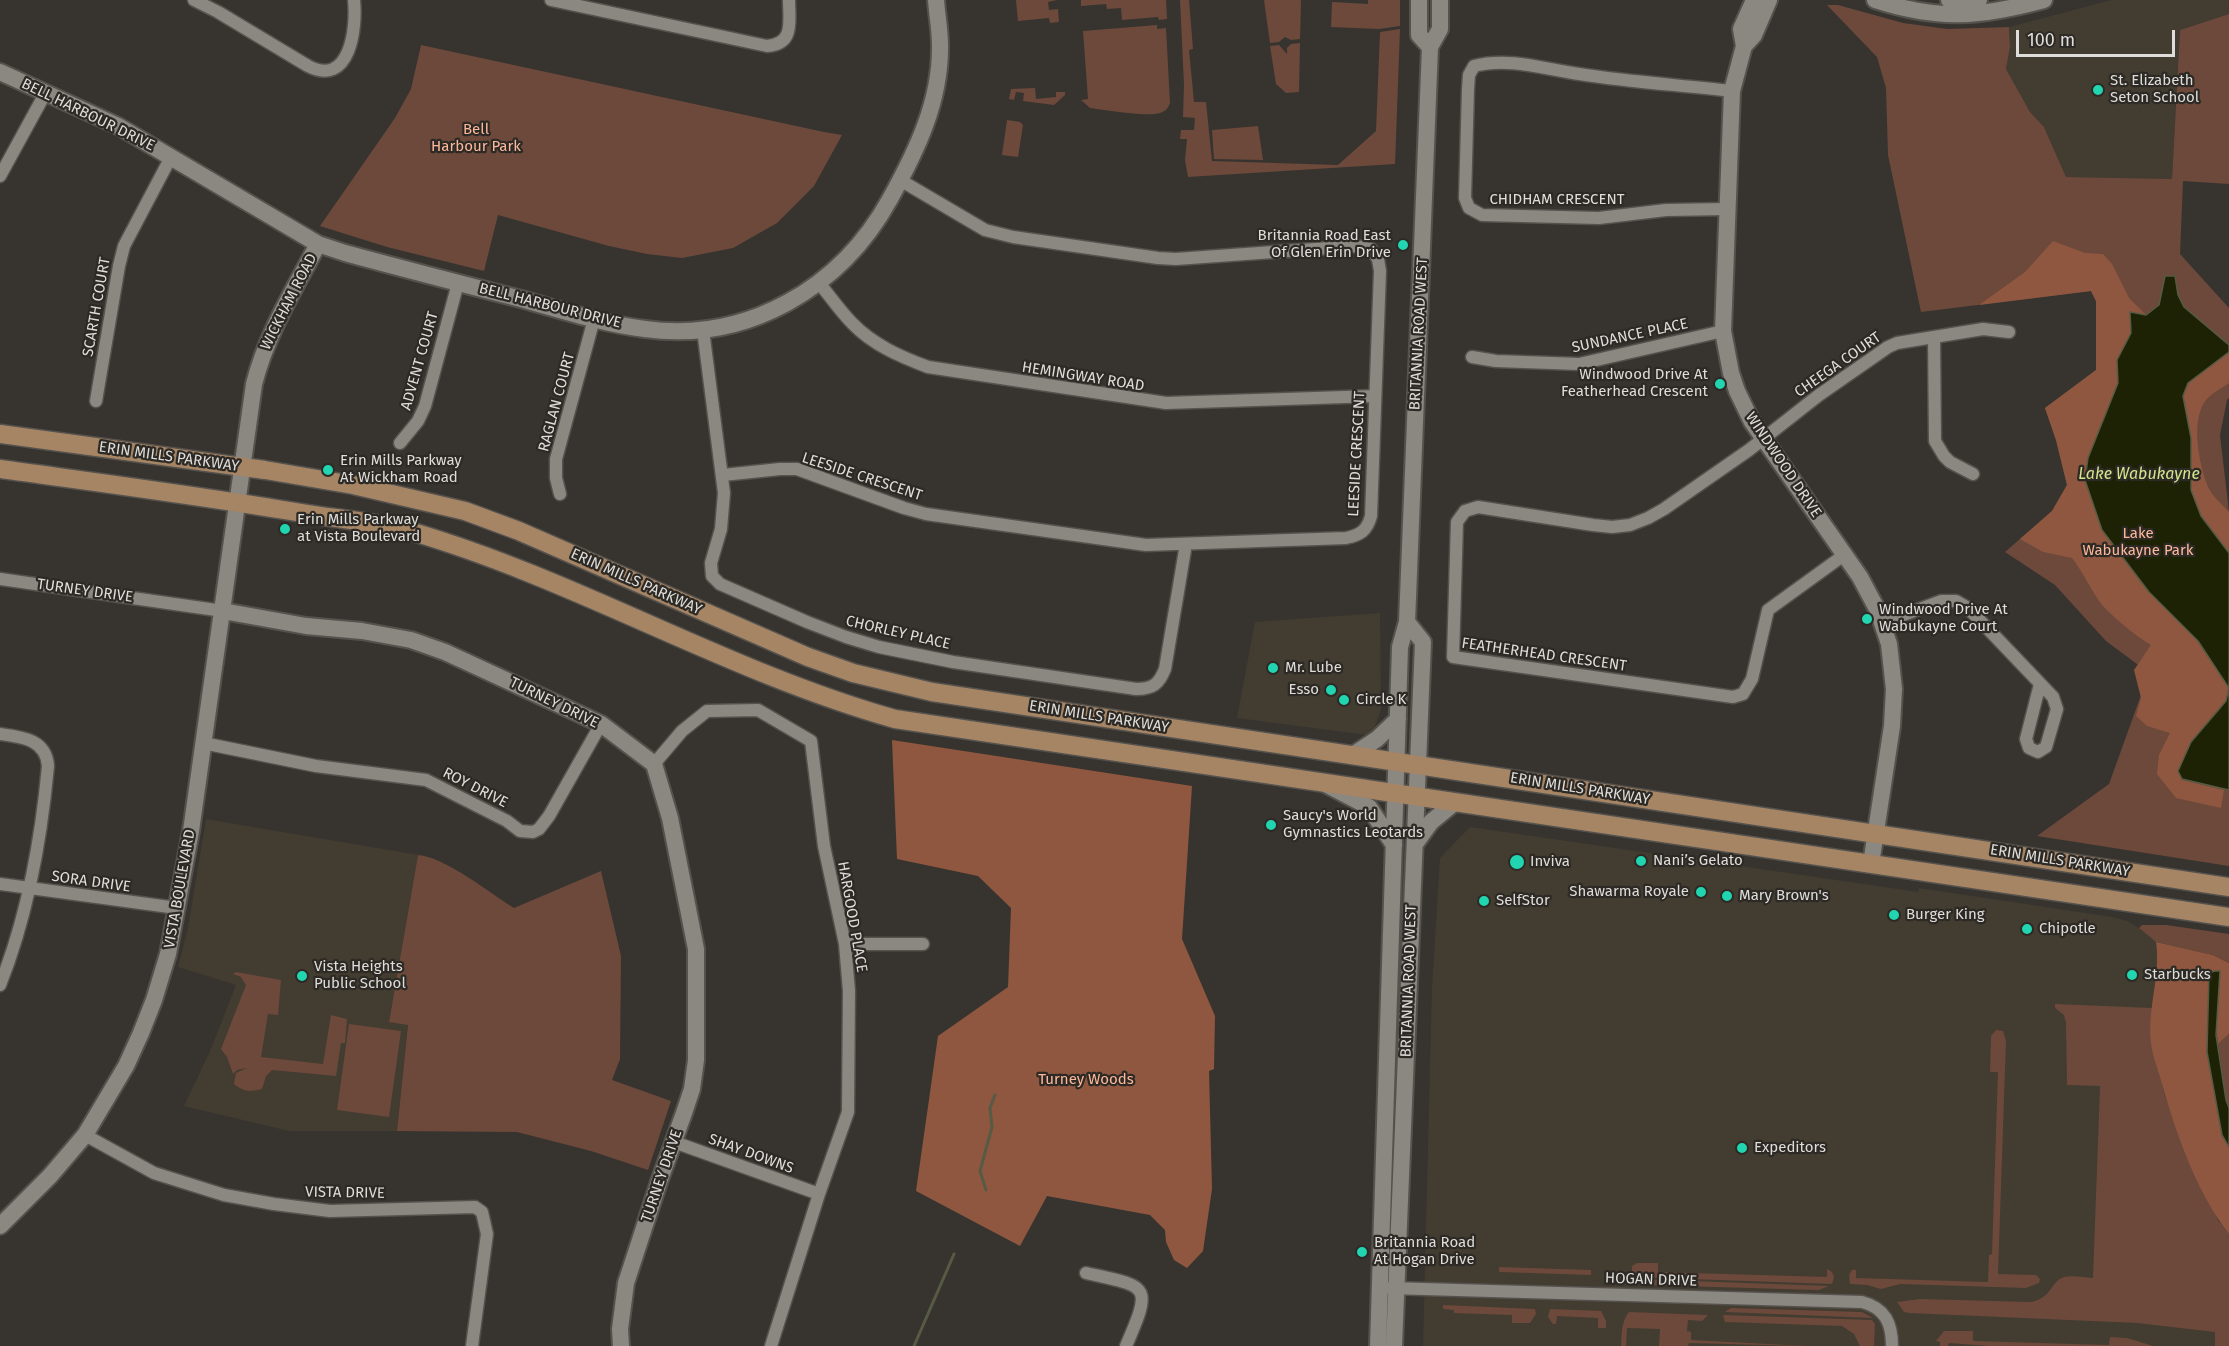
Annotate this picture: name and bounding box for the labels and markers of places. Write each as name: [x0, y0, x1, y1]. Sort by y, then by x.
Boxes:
place label: St. Elizabeth Seton School: [2110, 72, 2199, 107]
marker: St. Elizabeth Seton School: [2091, 83, 2105, 97]
place label: Britannia Road East Of Glen Erin Drive: [1258, 227, 1391, 262]
marker: Britannia Road East Of Glen Erin Drive: [1396, 238, 1410, 252]
place label: Windwood Drive At Featherhead Crescent: [1561, 366, 1708, 401]
marker: Windwood Drive At Featherhead Crescent: [1713, 377, 1727, 391]
place label: Erin Mills Parkway At Wickham Road: [340, 452, 462, 487]
marker: Erin Mills Parkway At Wickham Road: [321, 463, 335, 477]
place label: Erin Mills Parkway at Vista Boulevard: [297, 511, 420, 546]
marker: Erin Mills Parkway at Vista Boulevard: [278, 522, 292, 536]
place label: Windwood Drive At Wabukayne Court: [1879, 601, 2008, 636]
marker: Windwood Drive At Wabukayne Court: [1860, 612, 1874, 626]
place label: Mr. Lube: [1285, 659, 1342, 677]
marker: Mr. Lube: [1266, 661, 1280, 675]
place label: Esso: [1288, 681, 1319, 699]
marker: Esso: [1324, 683, 1338, 697]
place label: Circle K: [1356, 691, 1406, 709]
marker: Circle K: [1337, 693, 1351, 707]
place label: Saucy's World Gymnastics Leotards: [1283, 807, 1423, 842]
marker: Saucy's World Gymnastics Leotards: [1264, 818, 1278, 832]
place label: Nani’s Gelato: [1653, 852, 1743, 870]
marker: Inviva: [1508, 853, 1526, 871]
place label: Inviva: [1530, 853, 1570, 871]
marker: Nani’s Gelato: [1634, 854, 1648, 868]
place label: Shawarma Royale: [1569, 883, 1689, 901]
marker: Shawarma Royale: [1694, 885, 1708, 899]
place label: Mary Brown's: [1739, 887, 1829, 905]
marker: Mary Brown's: [1720, 889, 1734, 903]
place label: SelfStor: [1496, 892, 1550, 910]
marker: SelfStor: [1477, 894, 1491, 908]
place label: Burger King: [1906, 906, 1985, 924]
marker: Burger King: [1887, 908, 1901, 922]
place label: Chipotle: [2039, 920, 2096, 938]
marker: Chipotle: [2020, 922, 2034, 936]
place label: Vista Heights Public School: [314, 958, 406, 993]
place label: Starbucks: [2144, 966, 2211, 984]
marker: Starbucks: [2125, 968, 2139, 982]
marker: Vista Heights Public School: [295, 969, 309, 983]
place label: Expeditors: [1754, 1139, 1826, 1157]
marker: Expeditors: [1735, 1141, 1749, 1155]
place label: Britannia Road At Hogan Drive: [1374, 1234, 1475, 1269]
marker: Britannia Road At Hogan Drive: [1355, 1245, 1369, 1259]

